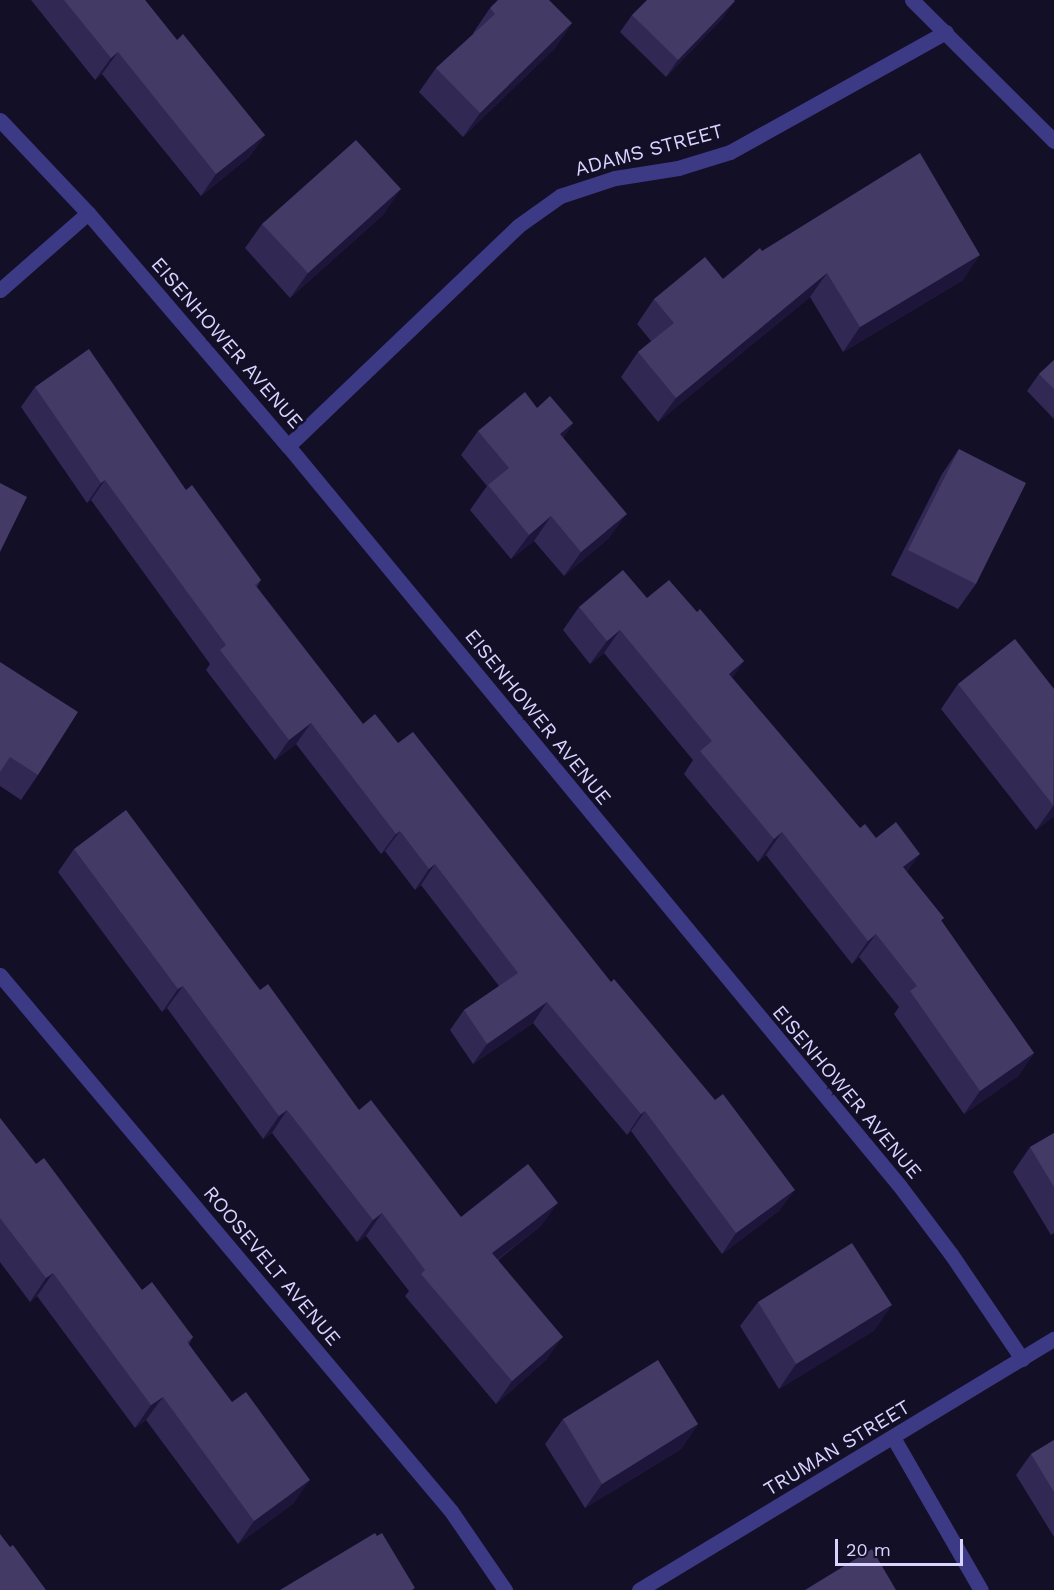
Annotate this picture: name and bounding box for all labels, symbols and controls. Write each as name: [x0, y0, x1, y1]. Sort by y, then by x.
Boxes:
street label: ADAMS STREET: [572, 119, 726, 181]
street label: EISENHOWER AVENUE: [146, 252, 308, 434]
street label: EISENHOWER AVENUE: [459, 624, 617, 810]
street label: EISENHOWER AVENUE: [767, 1000, 927, 1184]
street label: ROOSEVELT AVENUE: [198, 1181, 346, 1351]
street label: TRUMAN STREET: [759, 1395, 915, 1501]
scale bar: [838, 1527, 966, 1565]
text: 20 m: [846, 1539, 891, 1560]

